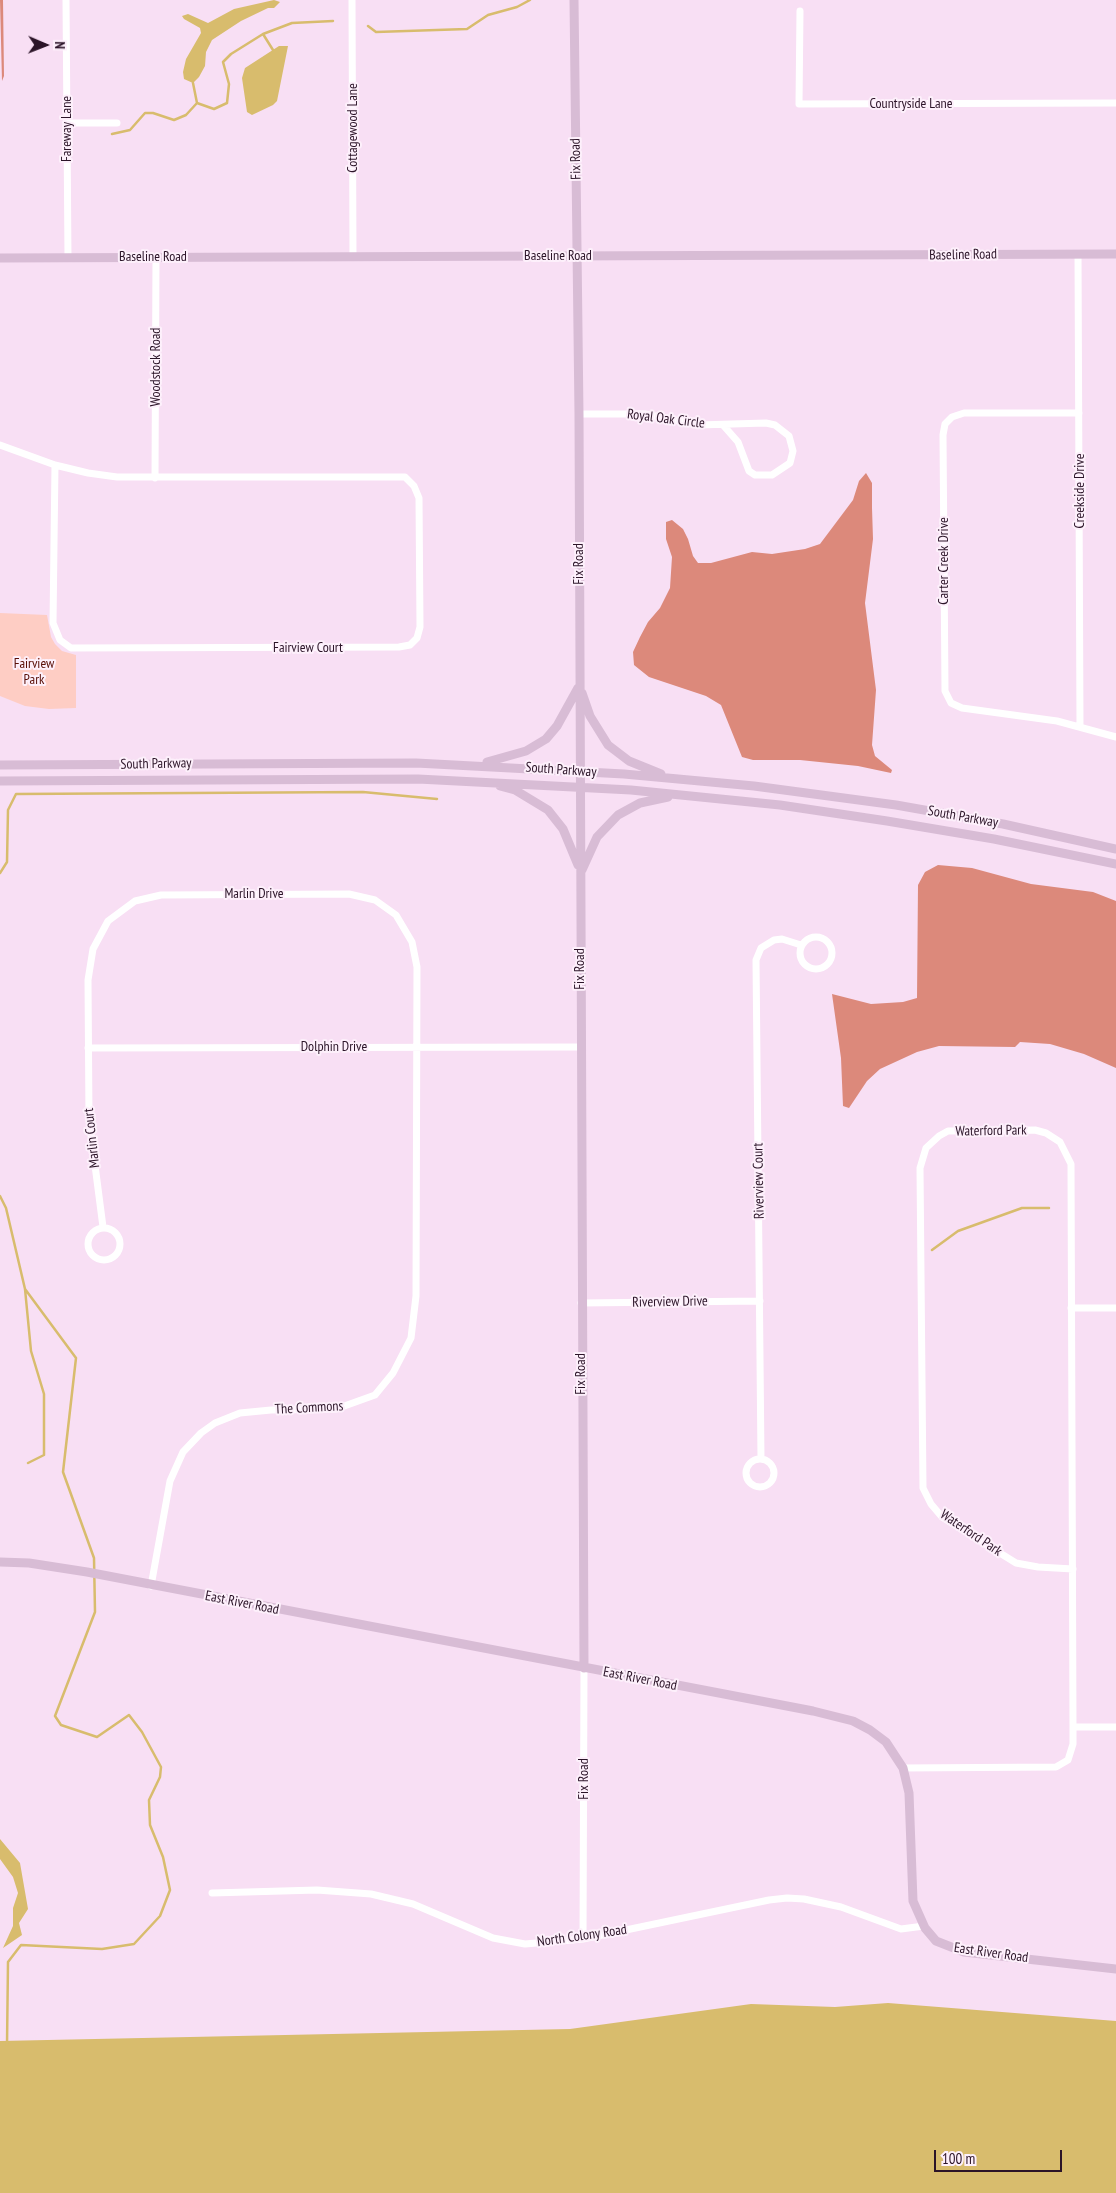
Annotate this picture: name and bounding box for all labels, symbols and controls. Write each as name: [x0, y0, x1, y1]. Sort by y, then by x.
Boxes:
north arrow: [20, 20, 70, 70]
text: N: [51, 41, 69, 49]
street label: Cottagewood Lane: [345, 83, 361, 173]
street label: Fareway Lane: [59, 96, 75, 162]
street label: Countryside Lane: [870, 96, 952, 112]
street label: Fix Road: [567, 138, 585, 180]
street label: Baseline Road: [929, 246, 997, 264]
street label: Baseline Road: [524, 248, 592, 264]
street label: Baseline Road: [119, 249, 187, 265]
street label: Woodstock Road: [148, 328, 164, 406]
street label: Royal Oak Circle: [626, 406, 706, 432]
street label: Creekside Drive: [1072, 454, 1088, 528]
street label: Carter Creek Drive: [936, 517, 952, 605]
street label: Fix Road: [571, 543, 587, 585]
street label: Fairview Court: [273, 640, 343, 656]
park label: Fairview Park: [14, 656, 54, 689]
street label: South Parkway: [120, 755, 192, 773]
street label: South Parkway: [525, 759, 597, 781]
street label: South Parkway: [927, 803, 999, 831]
street label: Marlin Drive: [224, 886, 284, 902]
street label: Fix Road: [572, 948, 588, 990]
street label: Dolphin Drive: [301, 1039, 367, 1055]
street label: Marlin Court: [81, 1107, 103, 1169]
street label: Waterford Park: [955, 1122, 1027, 1140]
street label: Riverview Court: [750, 1143, 768, 1219]
street label: Riverview Drive: [632, 1293, 708, 1311]
street label: Fix Road: [573, 1353, 589, 1395]
street label: The Commons: [274, 1398, 344, 1418]
street label: Waterford Park: [937, 1506, 1005, 1560]
street label: East River Road: [204, 1588, 280, 1618]
street label: East River Road: [602, 1664, 678, 1694]
street label: Fix Road: [576, 1758, 592, 1800]
street label: North Colony Road: [536, 1921, 628, 1951]
street label: East River Road: [953, 1939, 1029, 1967]
scale bar: [936, 2140, 1064, 2172]
text: 100 m: [942, 2149, 975, 2168]

